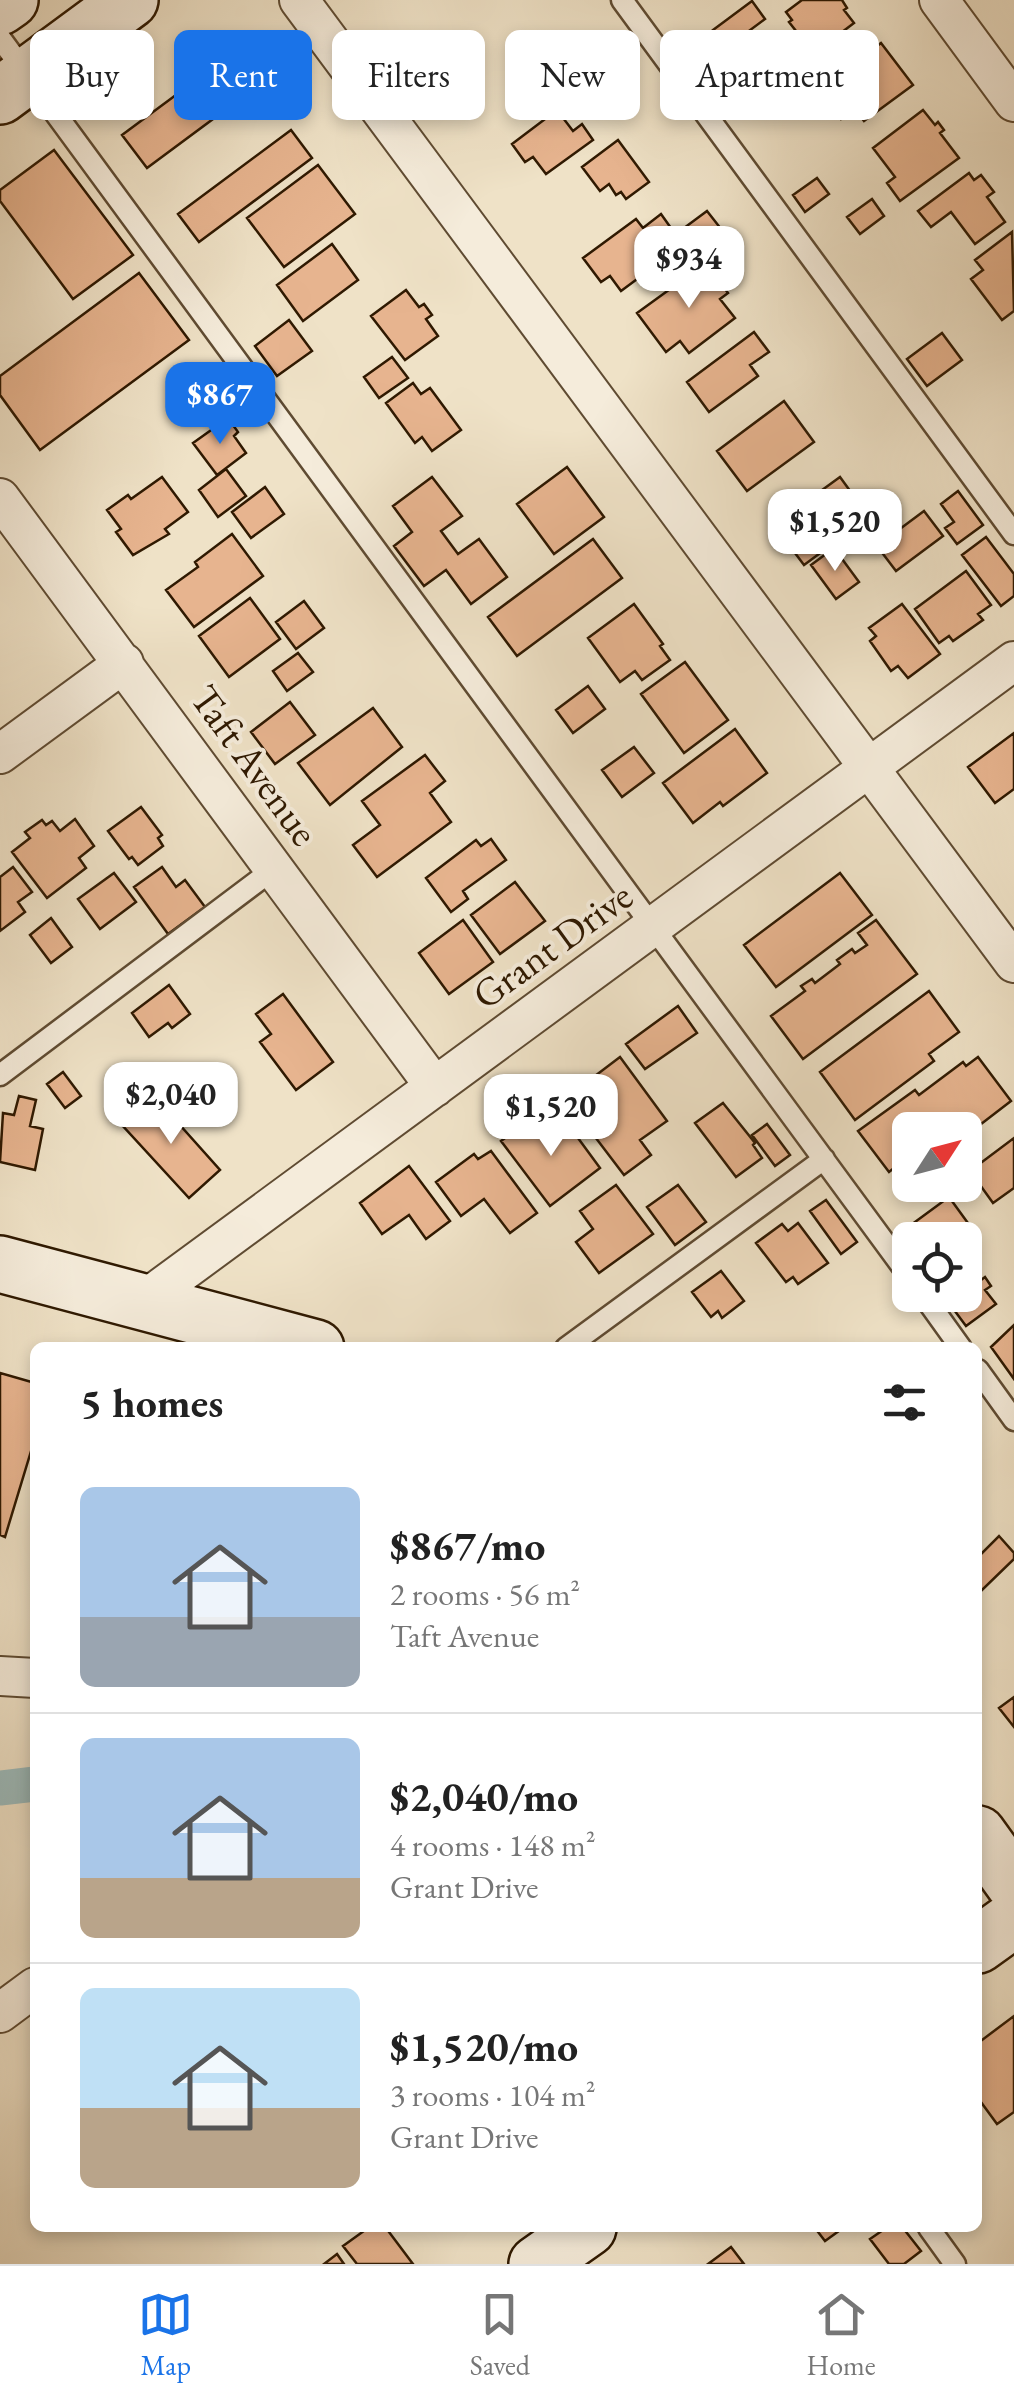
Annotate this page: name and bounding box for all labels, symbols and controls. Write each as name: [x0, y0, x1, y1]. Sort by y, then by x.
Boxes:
chip: Buy: [30, 30, 154, 120]
chip: Rent: [174, 30, 312, 120]
chip: Filters: [332, 30, 485, 120]
chip: New: [505, 30, 640, 120]
chip: Apartment: [660, 30, 879, 120]
pin: $934: [630, 226, 748, 311]
text: $934: [656, 237, 722, 279]
pin: $867: [161, 362, 279, 447]
text: $867: [187, 373, 253, 415]
pin: $1,520: [754, 489, 916, 574]
text: $1,520: [790, 500, 880, 542]
street label: Taft Avenue: [179, 674, 331, 856]
street label: Grant Drive: [462, 869, 642, 1021]
pin: $2,040: [90, 1062, 252, 1147]
text: $2,040: [126, 1073, 216, 1115]
pin: $1,520: [470, 1074, 632, 1159]
text: $1,520: [506, 1085, 596, 1127]
north arrow: [892, 1112, 982, 1202]
map controls: [892, 1112, 982, 1312]
button: locate: [892, 1222, 982, 1312]
text: 5 homes: [80, 1375, 223, 1430]
icon: filters: [877, 1375, 932, 1430]
text: $867/mo: [390, 1518, 546, 1573]
icon: home: [160, 1527, 280, 1647]
text: 2 rooms · 56 m²: [390, 1573, 580, 1615]
text: Taft Avenue: [390, 1615, 539, 1657]
text: $2,040/mo: [390, 1769, 578, 1824]
icon: home: [160, 1778, 280, 1898]
text: 4 rooms · 148 m²: [390, 1824, 596, 1866]
text: Grant Drive: [390, 1866, 538, 1908]
text: $1,520/mo: [390, 2019, 578, 2074]
icon: home: [160, 2028, 280, 2148]
text: 3 rooms · 104 m²: [390, 2074, 596, 2116]
text: Grant Drive: [390, 2116, 538, 2158]
tab: Map: [138, 2287, 193, 2383]
tab: Saved: [470, 2287, 530, 2383]
tab: Home: [806, 2287, 876, 2383]

